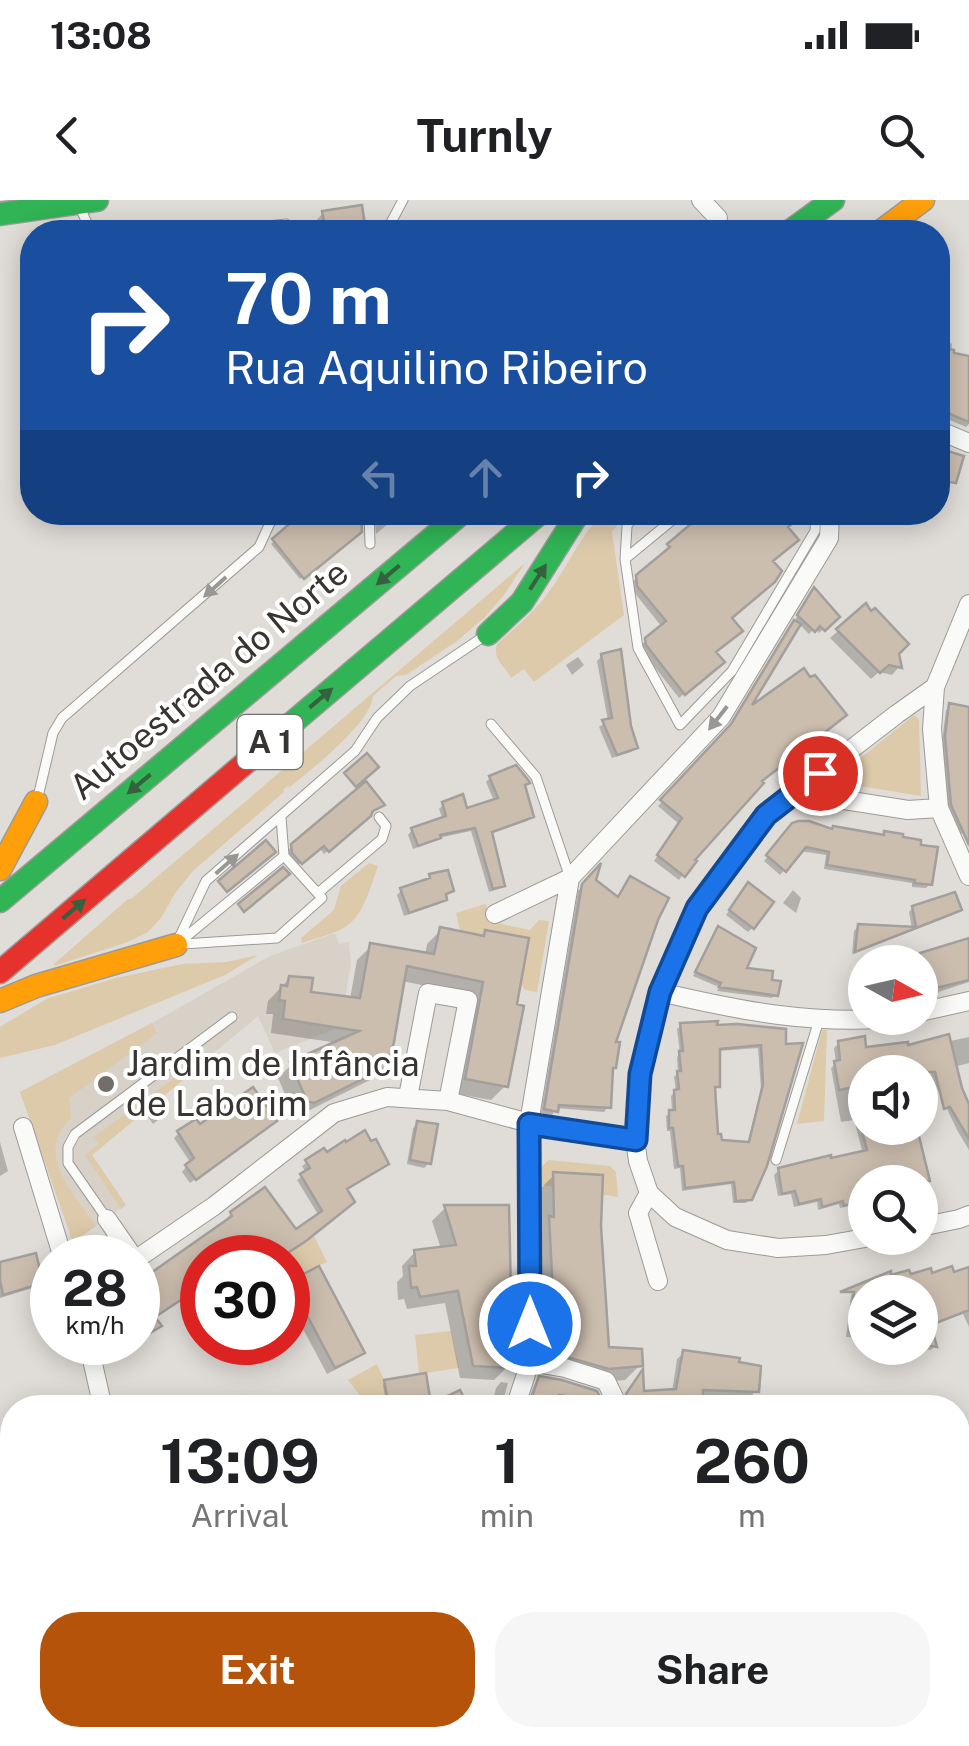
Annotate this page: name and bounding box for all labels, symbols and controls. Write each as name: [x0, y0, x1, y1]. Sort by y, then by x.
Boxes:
text: 13:08: [50, 13, 152, 58]
icon: back: [40, 108, 95, 163]
icon: search: [874, 108, 929, 163]
text: Turnly: [416, 109, 553, 162]
text: 70 m: [225, 257, 392, 340]
icon: right: [60, 260, 190, 390]
text: Rua Aquilino Ribeiro: [225, 341, 648, 394]
icon: left: [353, 450, 408, 505]
icon: ahead: [458, 450, 513, 505]
icon: right: [563, 450, 618, 505]
street label: Autoestrada do Norte: [61, 551, 356, 808]
one-way arrow: [528, 563, 546, 591]
one-way arrow: [376, 564, 401, 586]
one-way arrow: [203, 575, 228, 597]
one-way arrow: [309, 687, 334, 709]
one-way arrow: [708, 706, 729, 731]
road number: A 1: [238, 715, 302, 769]
pin: [778, 731, 863, 816]
icon: arrive: [793, 746, 848, 801]
one-way arrow: [127, 773, 152, 795]
one-way arrow: [214, 853, 239, 875]
one-way arrow: [62, 898, 87, 920]
north arrow: [848, 945, 938, 1035]
map controls: [848, 945, 938, 1365]
place label: Jardim de Infância de Laborim: [126, 1043, 420, 1124]
button: sound: [848, 1055, 938, 1145]
marker: Jardim de Infância de Laborim: [95, 1073, 117, 1095]
button: search: [848, 1165, 938, 1255]
speed limit sign: 30: [180, 1235, 310, 1365]
text: 28: [62, 1258, 128, 1317]
position arrow: [478, 1272, 582, 1376]
button: layers: [848, 1275, 938, 1365]
text: km/h: [66, 1310, 124, 1340]
text: 13:09: [160, 1426, 320, 1497]
text: 1: [494, 1426, 520, 1497]
text: 260: [694, 1426, 810, 1497]
text: Arrival: [190, 1497, 289, 1534]
text: min: [480, 1497, 534, 1534]
text: m: [738, 1497, 766, 1534]
button: Exit: [40, 1612, 475, 1727]
button: Share: [495, 1612, 930, 1727]

